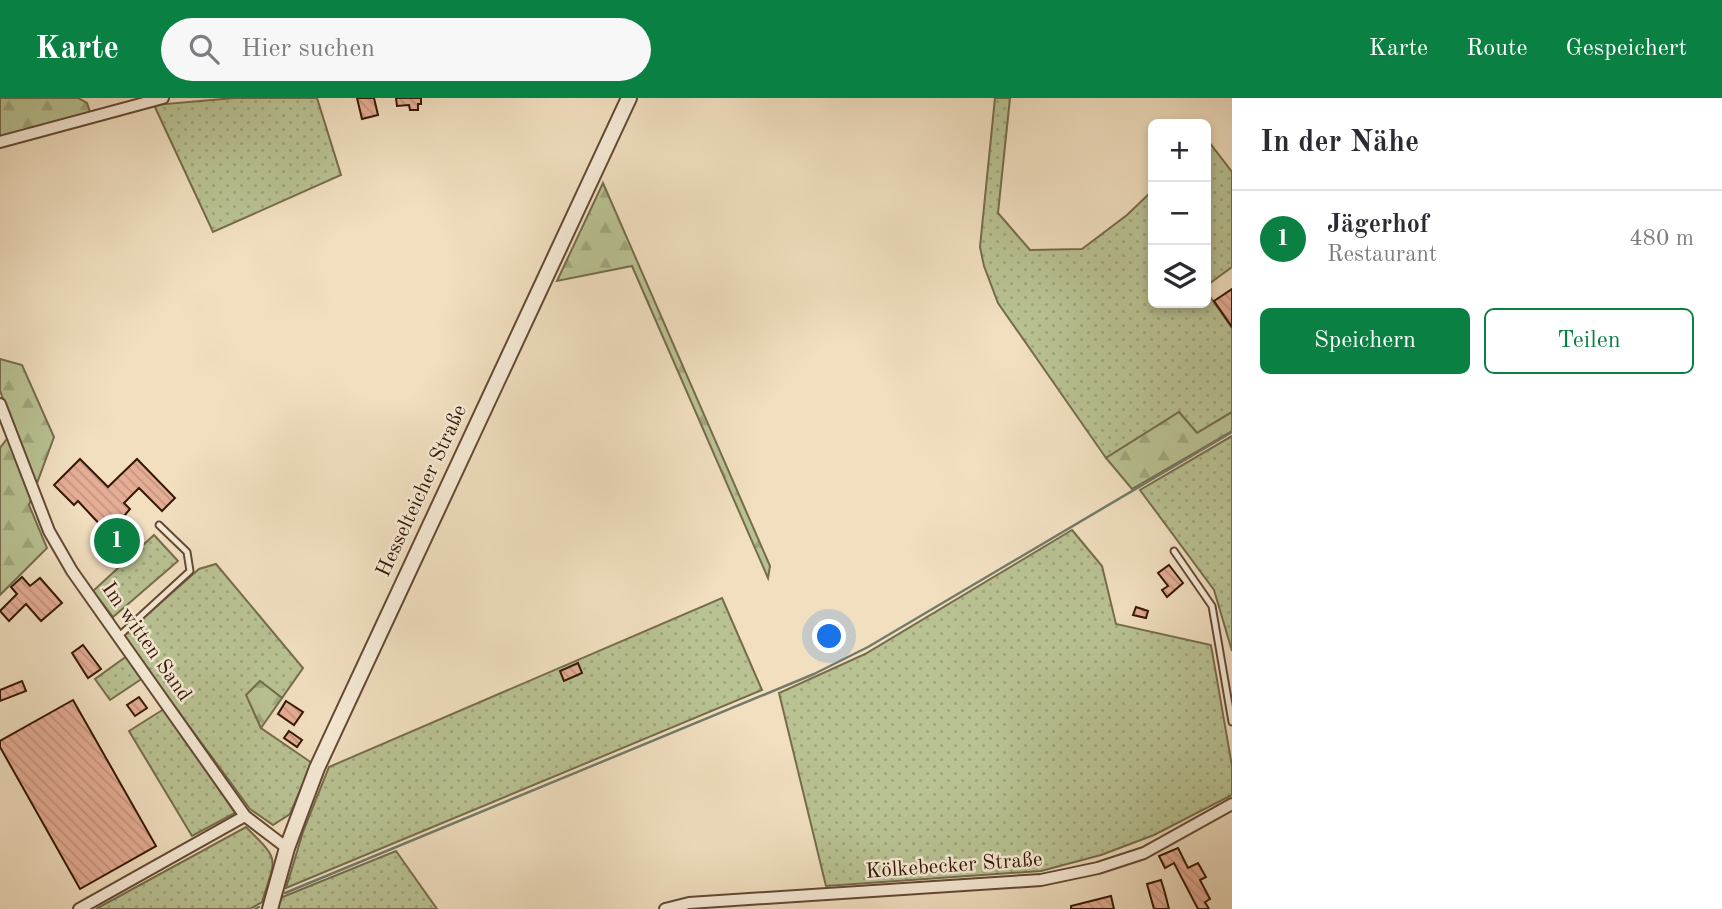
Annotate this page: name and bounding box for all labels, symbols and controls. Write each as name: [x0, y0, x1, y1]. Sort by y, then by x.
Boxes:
search box: [161, 18, 651, 81]
icon: search: [185, 30, 223, 68]
text: Karte: [35, 33, 119, 66]
text: Hier suchen: [241, 36, 375, 62]
text: Karte: [1369, 37, 1428, 61]
text: Route: [1466, 37, 1528, 61]
text: Gespeichert: [1566, 37, 1687, 61]
map controls: [1148, 119, 1211, 308]
button: +: [1148, 119, 1211, 182]
text: In der Nähe: [1260, 128, 1419, 158]
button: −: [1148, 182, 1211, 245]
text: Jägerhof: [1327, 212, 1429, 238]
text: 1: [1276, 227, 1290, 250]
text: 480 m: [1629, 227, 1694, 250]
text: Restaurant: [1327, 243, 1437, 266]
button: layers: [1148, 245, 1211, 308]
button: Speichern: [1260, 308, 1470, 374]
button: Teilen: [1484, 308, 1694, 374]
street label: Hesselteicher Straße: [373, 402, 471, 580]
pin: 1: [94, 515, 140, 567]
street label: Im witten Sand: [97, 579, 195, 705]
your location: [812, 619, 846, 653]
street label: Kölkebecker Straße: [865, 849, 1043, 883]

